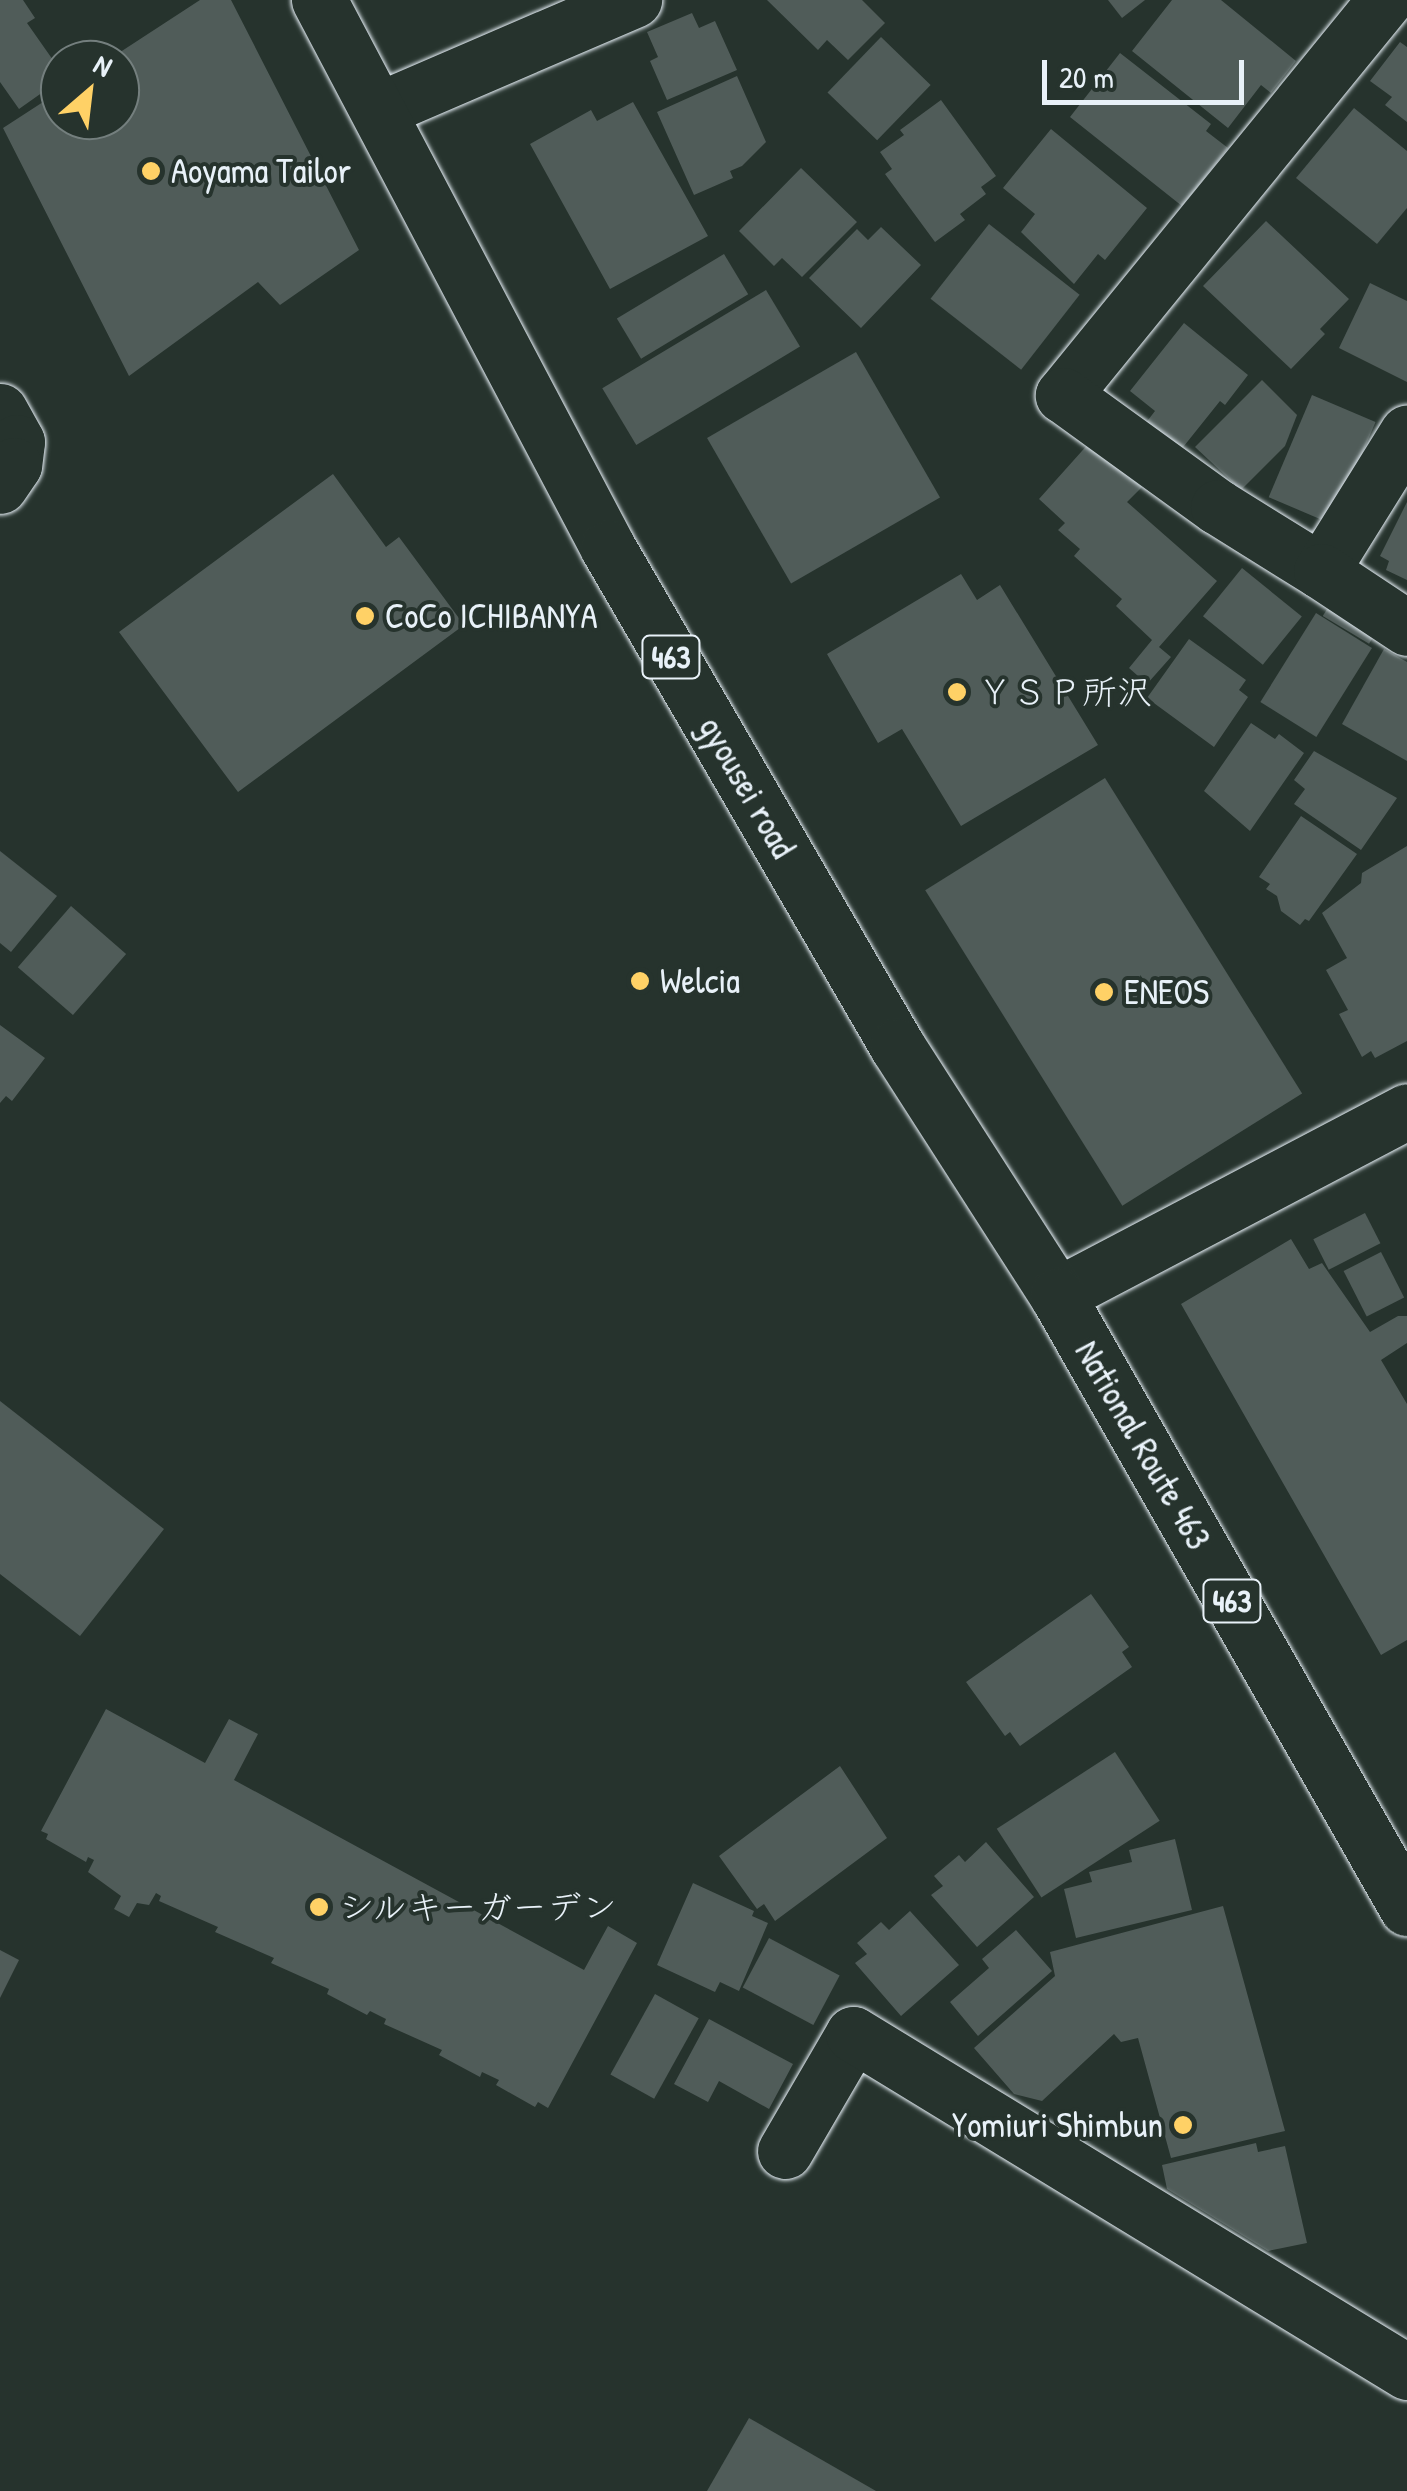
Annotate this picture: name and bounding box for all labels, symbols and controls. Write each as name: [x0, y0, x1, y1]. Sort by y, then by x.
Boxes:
north arrow: [40, 40, 140, 140]
scale bar: [1047, 40, 1250, 102]
text: N: [88, 45, 119, 86]
text: 20 m: [1059, 57, 1114, 97]
place label: Aoyama Tailor: [171, 150, 351, 192]
marker: Aoyama Tailor: [140, 160, 162, 182]
place label: CoCo ICHIBANYA: [385, 595, 598, 637]
marker: CoCo ICHIBANYA: [354, 605, 376, 627]
road number: 463: [641, 630, 701, 684]
place label: ＹＳＰ所沢: [977, 671, 1152, 713]
marker: ＹＳＰ所沢: [946, 681, 968, 703]
street label: gyousei road: [690, 709, 804, 865]
place label: Welcia: [660, 960, 740, 1002]
marker: Welcia: [629, 970, 651, 992]
place label: ENEOS: [1124, 971, 1209, 1013]
marker: ENEOS: [1093, 981, 1115, 1003]
street label: National Route 463: [1066, 1333, 1220, 1557]
road number: 463: [1202, 1574, 1262, 1628]
place label: シルキーガーデン: [339, 1886, 619, 1928]
marker: シルキーガーデン: [308, 1896, 330, 1918]
place label: Yomiuri Shimbun: [952, 2104, 1163, 2146]
marker: Yomiuri Shimbun: [1172, 2114, 1194, 2136]

